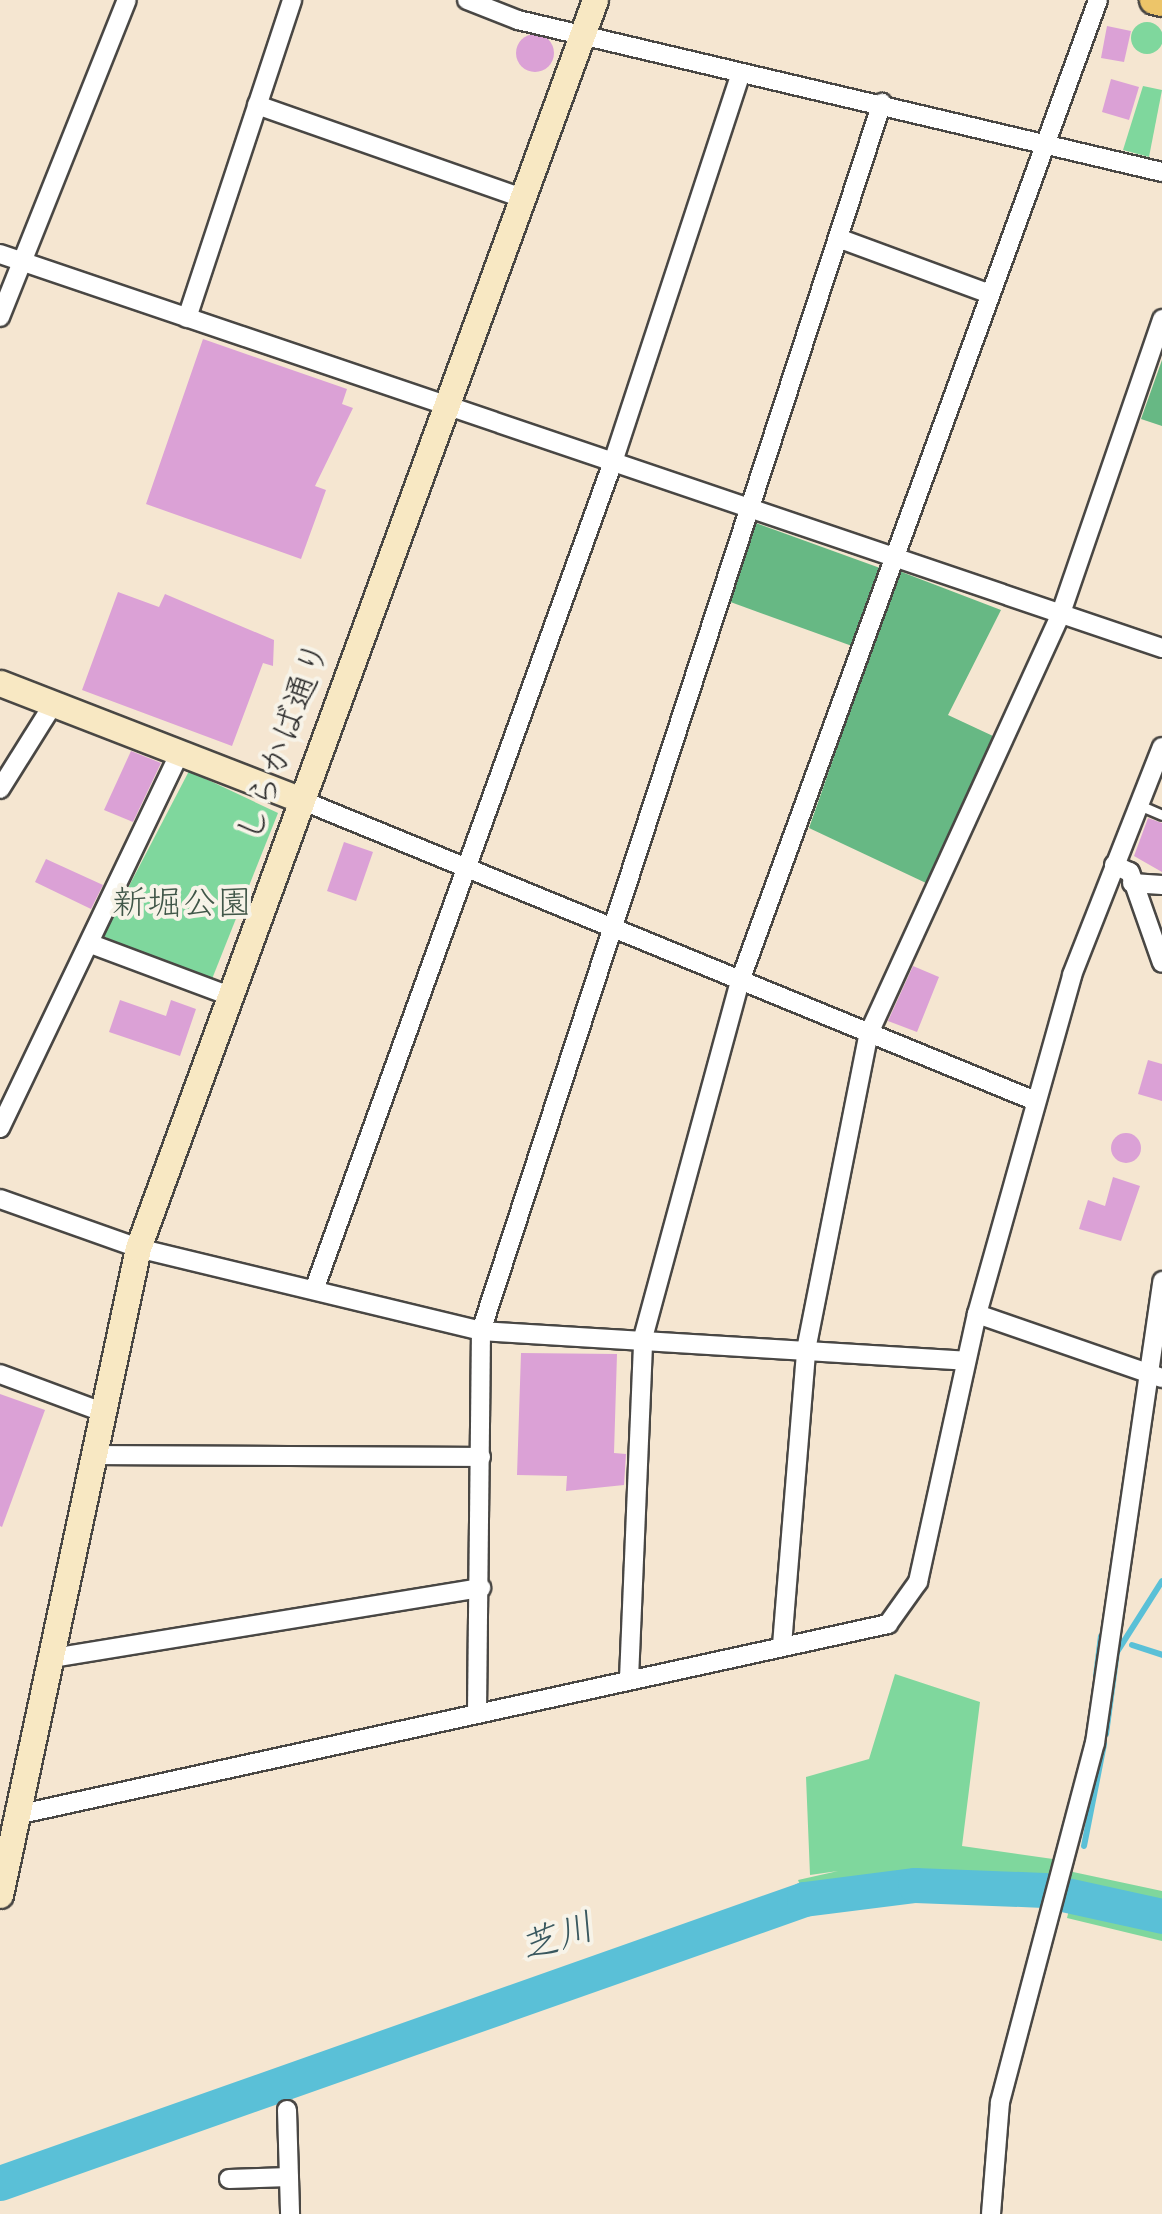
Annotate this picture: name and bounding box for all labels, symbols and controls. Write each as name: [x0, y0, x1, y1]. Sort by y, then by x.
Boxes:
street label: しらかば通り: [230, 636, 342, 848]
park label: 新堀公園: [112, 885, 252, 927]
water label: 芝川: [515, 1907, 601, 1975]

